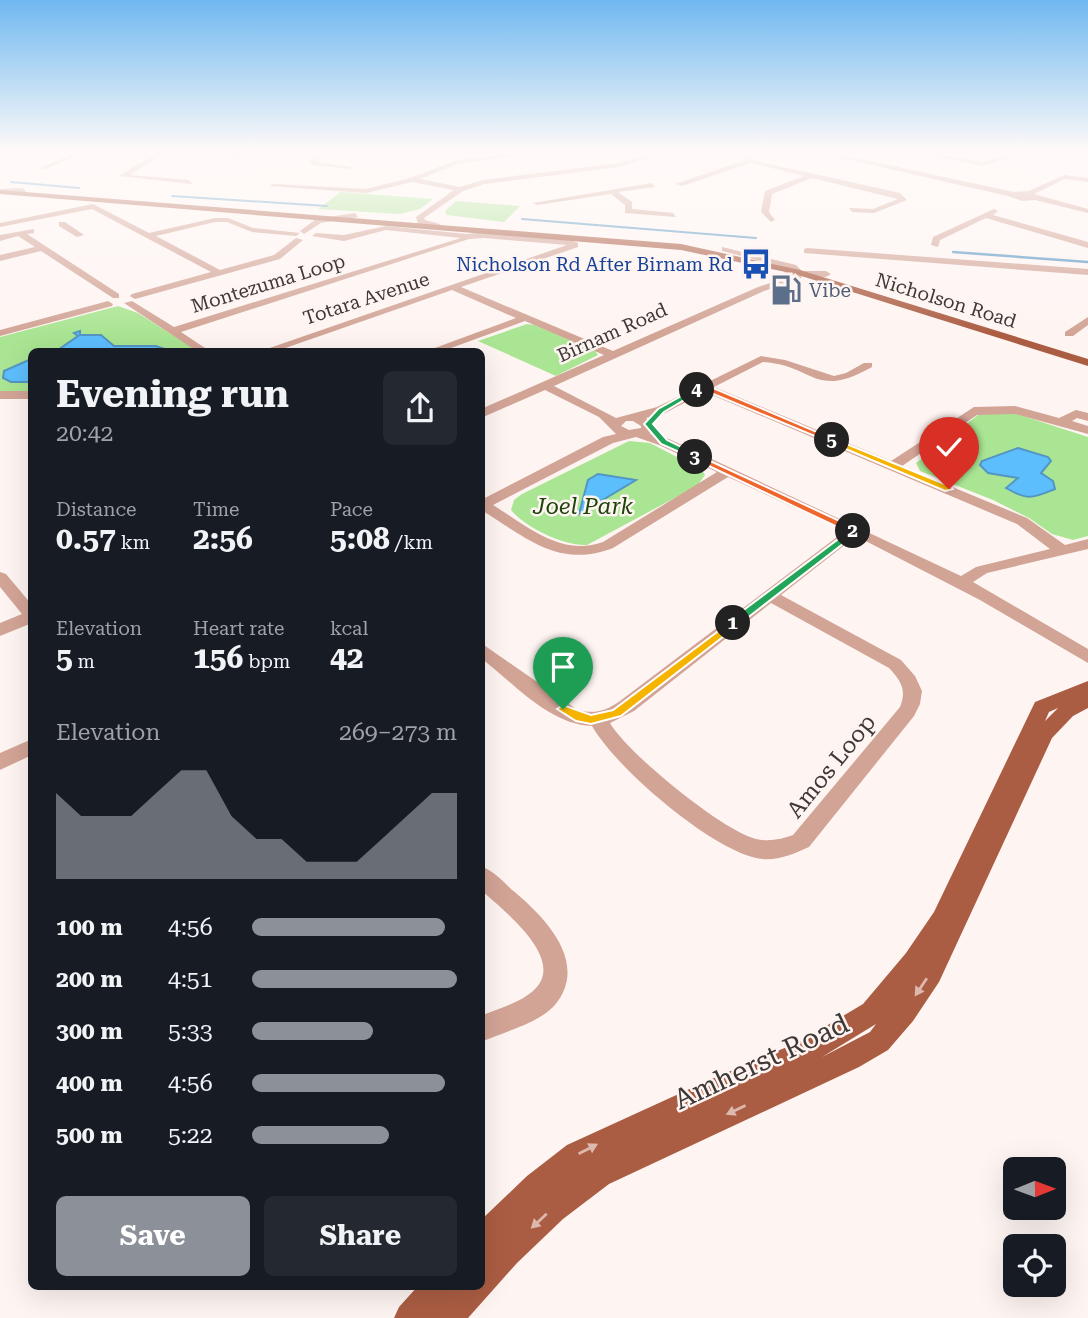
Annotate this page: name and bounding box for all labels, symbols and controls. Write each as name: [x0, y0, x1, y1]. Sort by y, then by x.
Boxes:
bus stop icon: Nicholson Rd After Birnam Rd: [739, 247, 773, 281]
street label: Montezuma Loop: [188, 249, 348, 318]
place label: Nicholson Rd After Birnam Rd: [456, 253, 733, 276]
street label: Totara Avenue: [300, 267, 432, 330]
street label: Nicholson Road: [873, 268, 1019, 333]
fuel station icon: Vibe: [769, 273, 803, 307]
place label: Vibe: [809, 279, 851, 302]
street label: Birnam Road: [554, 298, 671, 367]
button: share: [383, 371, 457, 445]
text: Evening run: [56, 372, 289, 416]
pin: 4: [680, 372, 714, 408]
text: 4: [691, 378, 702, 401]
pin: [919, 417, 979, 489]
text: 20:42: [56, 420, 113, 447]
pin: 5: [814, 422, 850, 458]
text: 5: [826, 428, 837, 451]
icon: check: [930, 428, 968, 466]
pin: 3: [678, 440, 712, 475]
text: 3: [689, 445, 700, 468]
park label: Joel Park: [532, 493, 634, 520]
text: Distance: [56, 498, 136, 521]
text: Time: [193, 498, 240, 521]
text: Pace: [330, 498, 373, 521]
pin: 2: [836, 514, 870, 548]
text: 2: [847, 519, 858, 542]
text: 0.57: [56, 521, 116, 556]
text: 2:56: [193, 521, 253, 556]
text: 5:08: [330, 521, 390, 556]
text: km: [116, 531, 150, 554]
text: /km: [390, 531, 433, 554]
pin: 1: [716, 606, 750, 640]
text: 1: [727, 611, 738, 634]
text: Elevation: [56, 617, 142, 640]
text: Heart rate: [193, 617, 284, 640]
text: kcal: [330, 617, 368, 640]
pin: [533, 637, 593, 709]
text: 5: [56, 640, 73, 675]
text: 156: [193, 640, 243, 675]
text: 42: [330, 640, 364, 675]
icon: arrive: [544, 648, 582, 686]
text: m: [73, 650, 95, 673]
text: bpm: [243, 650, 290, 673]
street label: Amos Loop: [781, 709, 881, 824]
text: Elevation: [56, 719, 160, 746]
text: 269–273 m: [339, 719, 457, 746]
text: 100 m: [56, 914, 123, 941]
text: 4:56: [168, 914, 213, 941]
text: 200 m: [56, 966, 123, 993]
text: 4:51: [168, 966, 213, 993]
one-way arrow: [914, 978, 928, 996]
street label: Amherst Road: [668, 1006, 854, 1116]
text: 300 m: [56, 1018, 123, 1045]
text: 5:33: [168, 1018, 213, 1045]
text: 400 m: [56, 1070, 123, 1097]
text: 4:56: [168, 1070, 213, 1097]
one-way arrow: [726, 1105, 747, 1116]
text: 500 m: [56, 1122, 123, 1149]
text: 5:22: [168, 1122, 213, 1149]
one-way arrow: [579, 1144, 599, 1156]
north arrow: [1003, 1157, 1066, 1220]
map controls: [1003, 1157, 1066, 1297]
button: Save: [56, 1196, 250, 1276]
button: Share: [264, 1196, 457, 1276]
one-way arrow: [531, 1212, 548, 1228]
button: locate: [1003, 1234, 1066, 1297]

